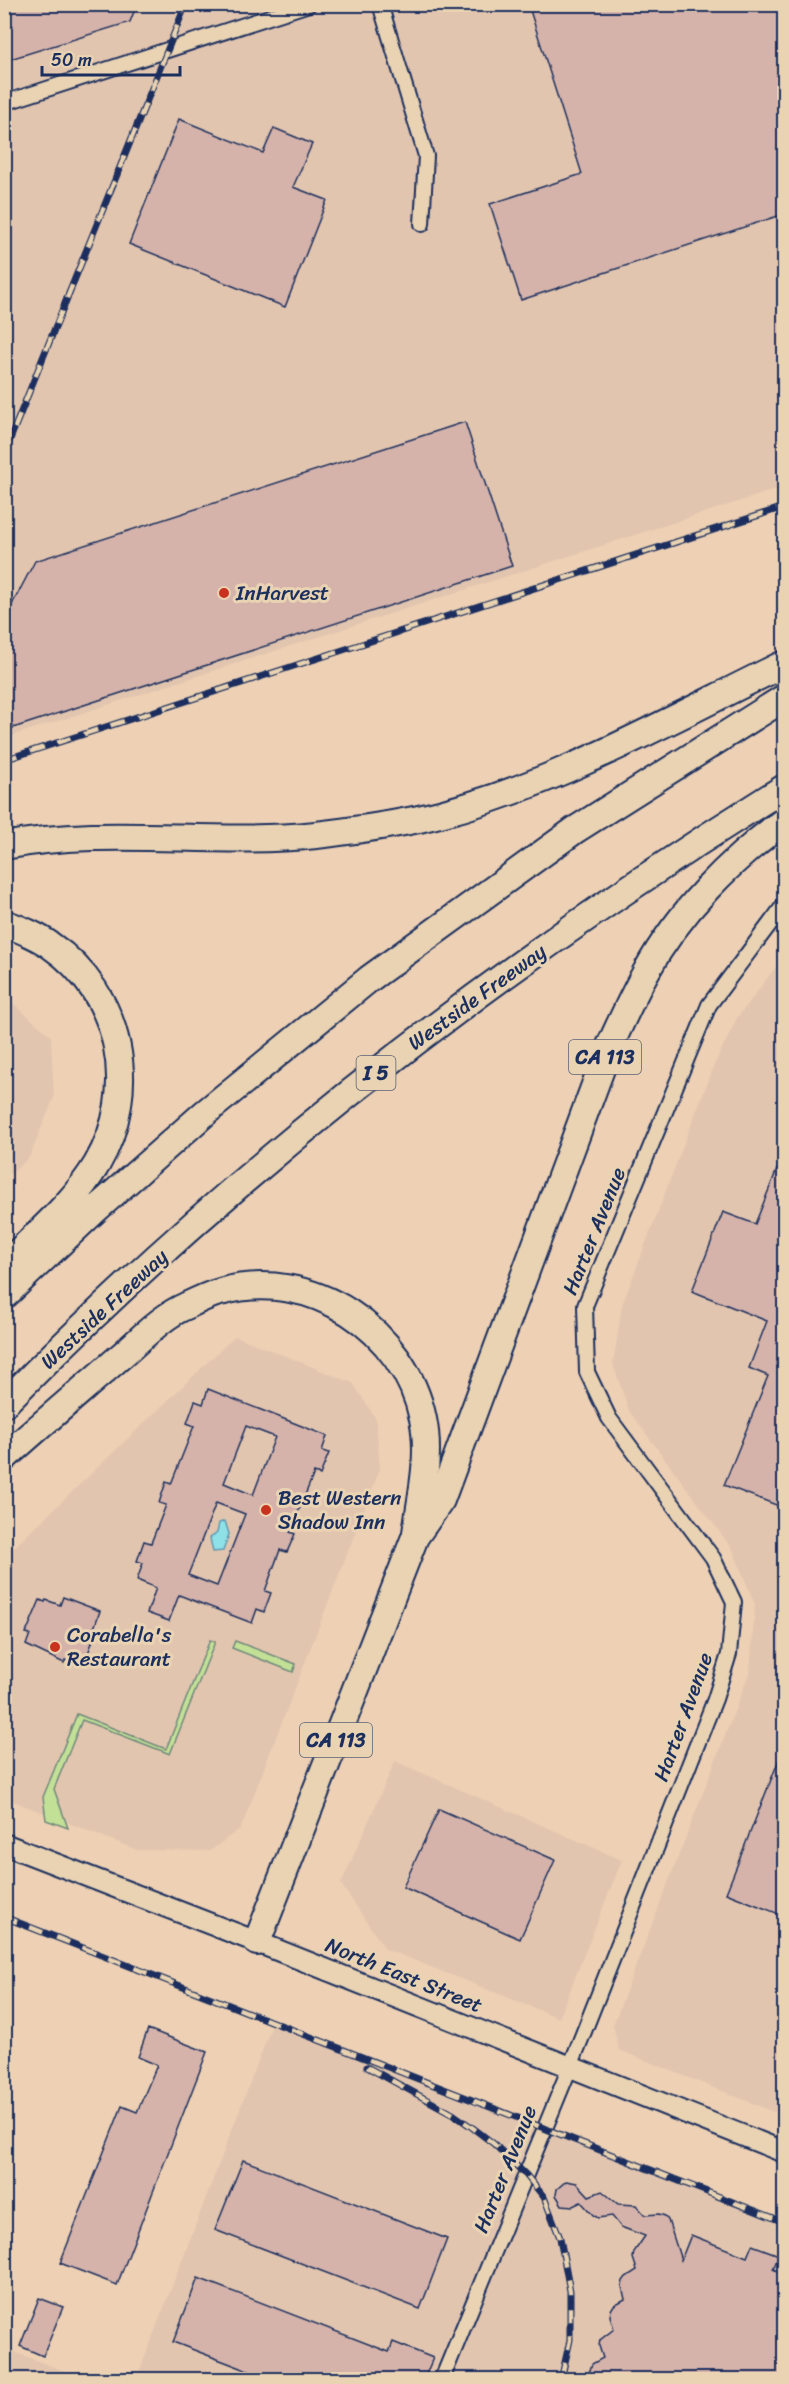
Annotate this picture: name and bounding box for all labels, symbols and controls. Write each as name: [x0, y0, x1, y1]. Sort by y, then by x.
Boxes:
scale bar: [42, 39, 180, 77]
text: 50 m: [51, 44, 92, 76]
place label: InHarvest: [235, 574, 329, 612]
marker: InHarvest: [217, 586, 231, 600]
street label: Westside Freeway: [399, 933, 555, 1061]
road number: CA 113: [569, 1040, 641, 1074]
road number: I 5: [356, 1056, 395, 1090]
street label: Harter Avenue: [551, 1161, 637, 1301]
street label: Westside Freeway: [31, 1239, 177, 1379]
place label: Best Western Shadow Inn: [278, 1479, 402, 1541]
marker: Best Western Shadow Inn: [259, 1503, 273, 1517]
place label: Corabella's Restaurant: [67, 1616, 172, 1678]
marker: Corabella's Restaurant: [48, 1640, 62, 1654]
street label: Harter Avenue: [642, 1647, 724, 1787]
road number: CA 113: [300, 1723, 372, 1757]
street label: North East Street: [319, 1926, 489, 2024]
street label: Harter Avenue: [462, 2099, 548, 2239]

